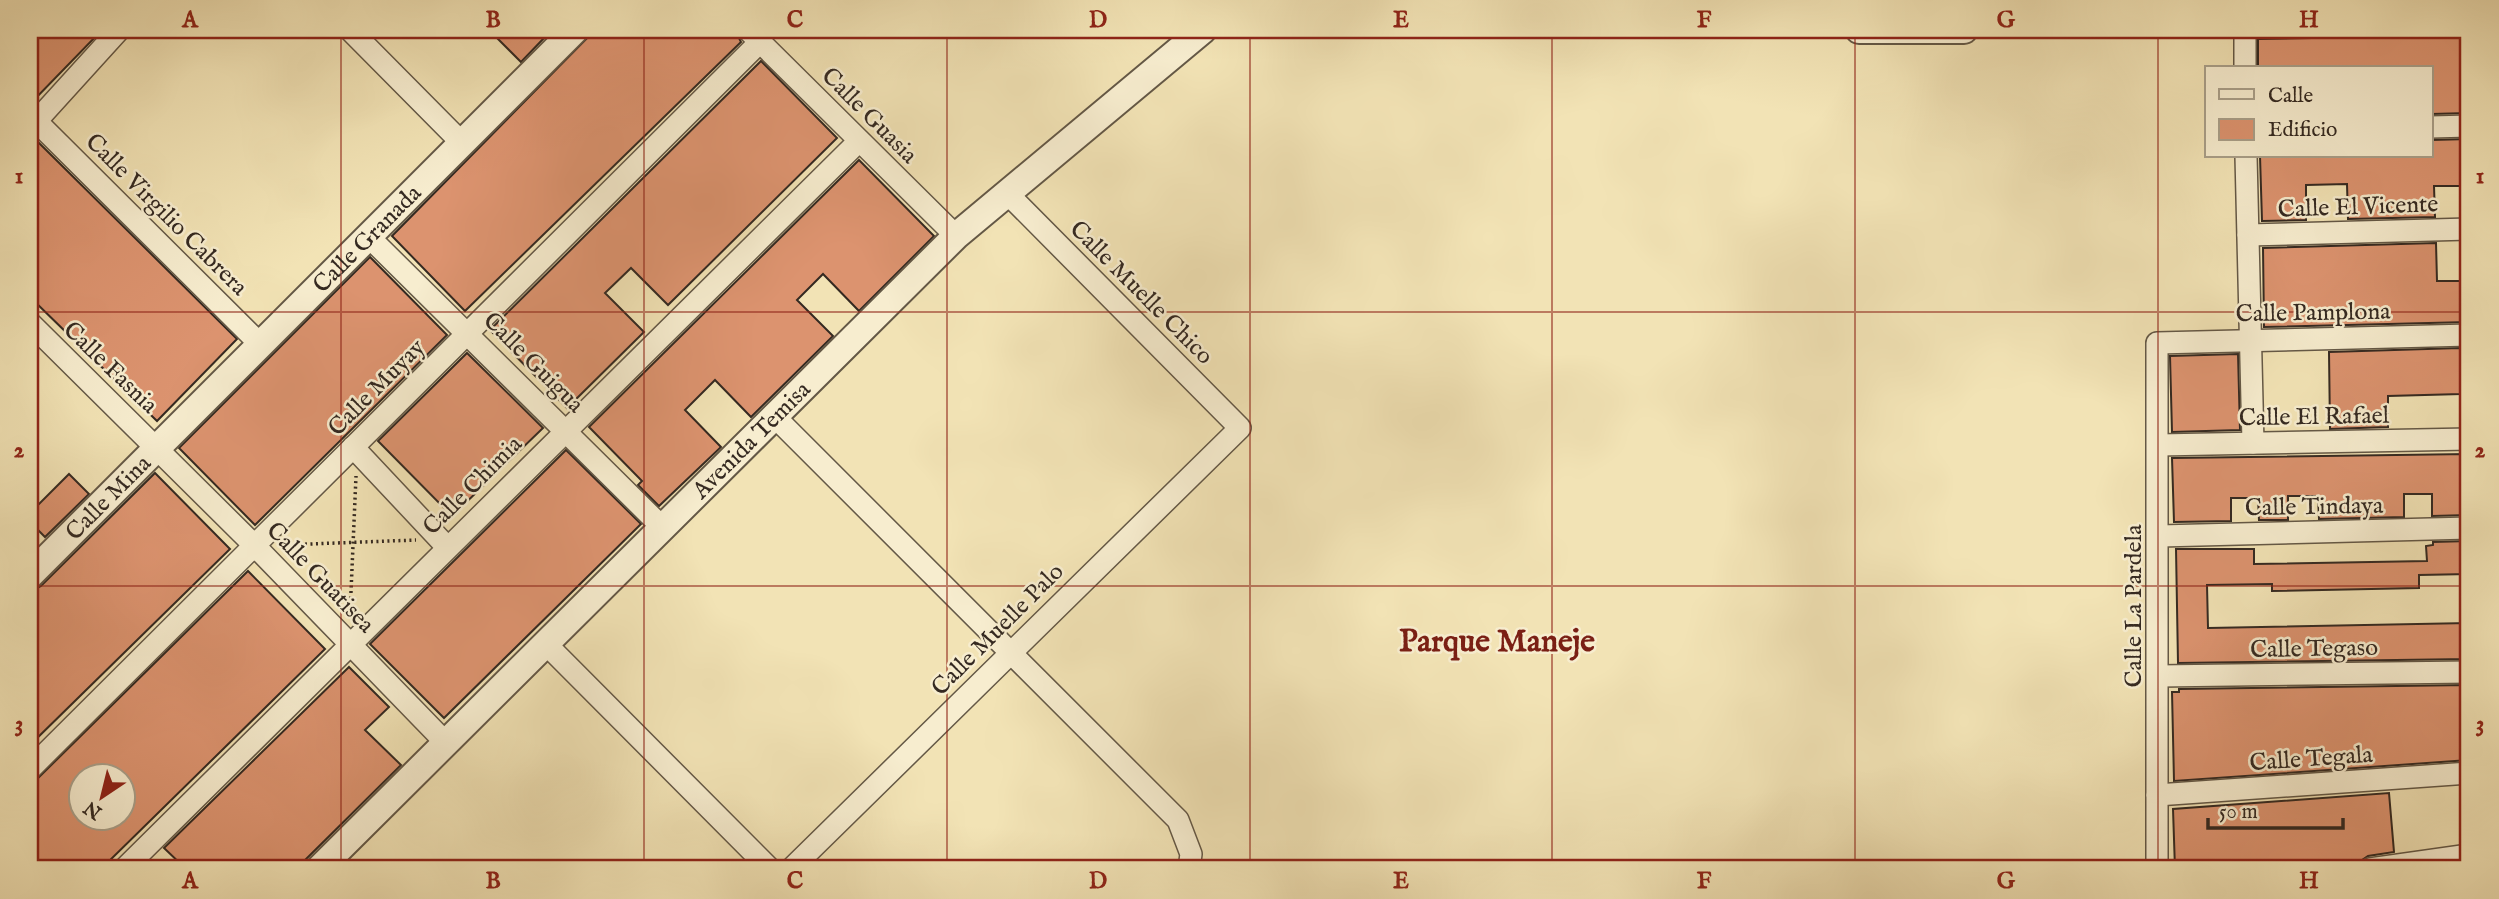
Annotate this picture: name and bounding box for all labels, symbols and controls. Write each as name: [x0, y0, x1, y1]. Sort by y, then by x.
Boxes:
text: A: [181, 6, 199, 35]
text: B: [485, 6, 501, 35]
text: C: [787, 6, 804, 35]
text: D: [1089, 6, 1107, 35]
text: E: [1393, 6, 1409, 35]
text: F: [1697, 6, 1712, 35]
text: G: [1997, 6, 2016, 35]
text: H: [2299, 6, 2319, 35]
street label: Calle Guasia: [814, 61, 924, 171]
legend: [2205, 66, 2432, 158]
text: Calle: [2268, 83, 2313, 110]
text: Edificio: [2268, 117, 2337, 144]
street label: Calle Virgilio Cabrera: [78, 127, 254, 303]
text: 1: [15, 162, 23, 191]
text: 1: [2476, 162, 2484, 191]
street label: Calle Granada: [307, 178, 429, 300]
street label: Calle El Vicente: [2277, 189, 2439, 226]
street label: Calle Muelle Chico: [1062, 214, 1220, 372]
street label: Calle Pamplona: [2235, 297, 2391, 330]
street label: Calle Guigua: [476, 306, 591, 421]
street label: Calle Fasnia: [56, 315, 164, 421]
street label: Calle Muyay: [322, 333, 432, 443]
street label: Avenida Temisa: [685, 375, 818, 507]
street label: Calle El Rafael: [2239, 401, 2390, 434]
street label: Calle Chimia: [417, 429, 530, 542]
text: 2: [14, 436, 25, 465]
text: 2: [2475, 436, 2486, 465]
street label: Calle Mina: [59, 448, 159, 548]
street label: Calle Tindaya: [2245, 491, 2384, 524]
street label: Calle Guatisea: [259, 516, 381, 641]
street label: Calle La Pardela: [2119, 524, 2150, 688]
street label: Calle Muelle Palo: [925, 557, 1071, 703]
district label: Parque Maneje: [1399, 622, 1595, 663]
street label: Calle Tegaso: [2250, 633, 2378, 666]
text: 3: [15, 710, 23, 739]
text: 3: [2476, 710, 2484, 739]
street label: Calle Tegala: [2248, 740, 2374, 779]
north arrow: [66, 762, 136, 832]
scale bar: [2208, 787, 2343, 831]
text: N: [79, 794, 108, 824]
text: 50 m: [2219, 799, 2258, 826]
text: A: [181, 867, 199, 896]
text: B: [485, 867, 501, 896]
text: C: [787, 867, 804, 896]
text: D: [1089, 867, 1107, 896]
text: E: [1393, 867, 1409, 896]
text: F: [1697, 867, 1712, 896]
text: G: [1997, 867, 2016, 896]
text: H: [2299, 867, 2319, 896]

